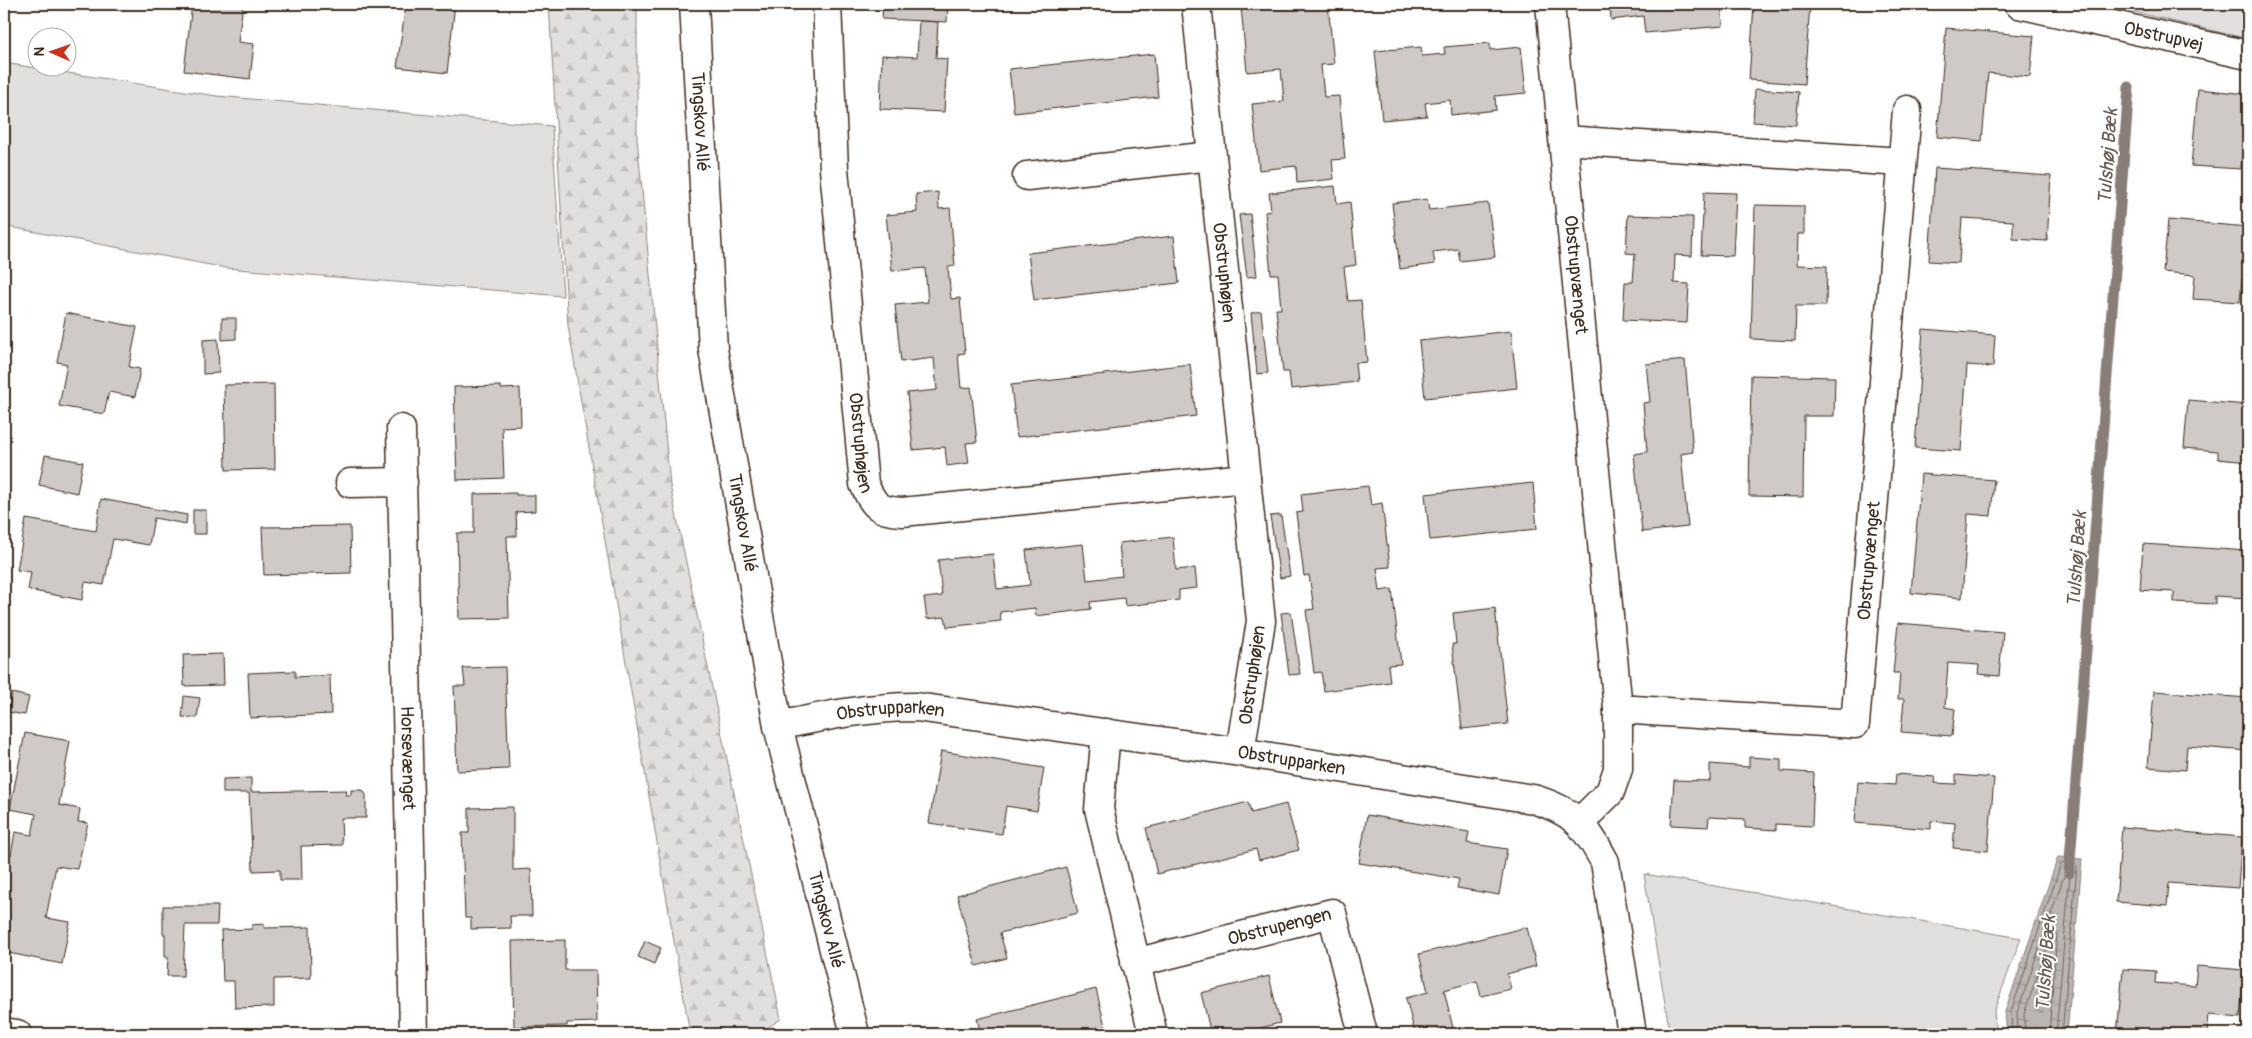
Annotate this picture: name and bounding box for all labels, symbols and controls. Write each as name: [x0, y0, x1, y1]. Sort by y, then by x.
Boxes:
street label: Obstrupvej: [2121, 17, 2205, 57]
north arrow: [28, 28, 78, 78]
text: N: [31, 47, 48, 57]
street label: Tingskov Allé: [686, 72, 714, 172]
water label: Tulshøj Bæk: [2093, 105, 2123, 205]
street label: Obstrupvænget: [1558, 214, 1593, 336]
street label: Obstruphøjen: [1207, 221, 1240, 324]
street label: Obstruphøjen: [843, 392, 878, 497]
street label: Tingskov Allé: [723, 472, 762, 574]
street label: Obstrupvænget: [1853, 500, 1886, 621]
water label: Tulshøj Bæk: [2062, 508, 2092, 608]
street label: Obstruphøjen: [1234, 624, 1271, 726]
street label: Obstrupparken: [835, 696, 946, 726]
street label: Horsevænget: [395, 706, 420, 811]
street label: Obstrupparken: [1236, 741, 1347, 781]
street label: Tingskov Allé: [803, 869, 849, 971]
street label: Obstrupengen: [1225, 903, 1334, 951]
water label: Tulshøj Bæk: [2031, 912, 2061, 1012]

